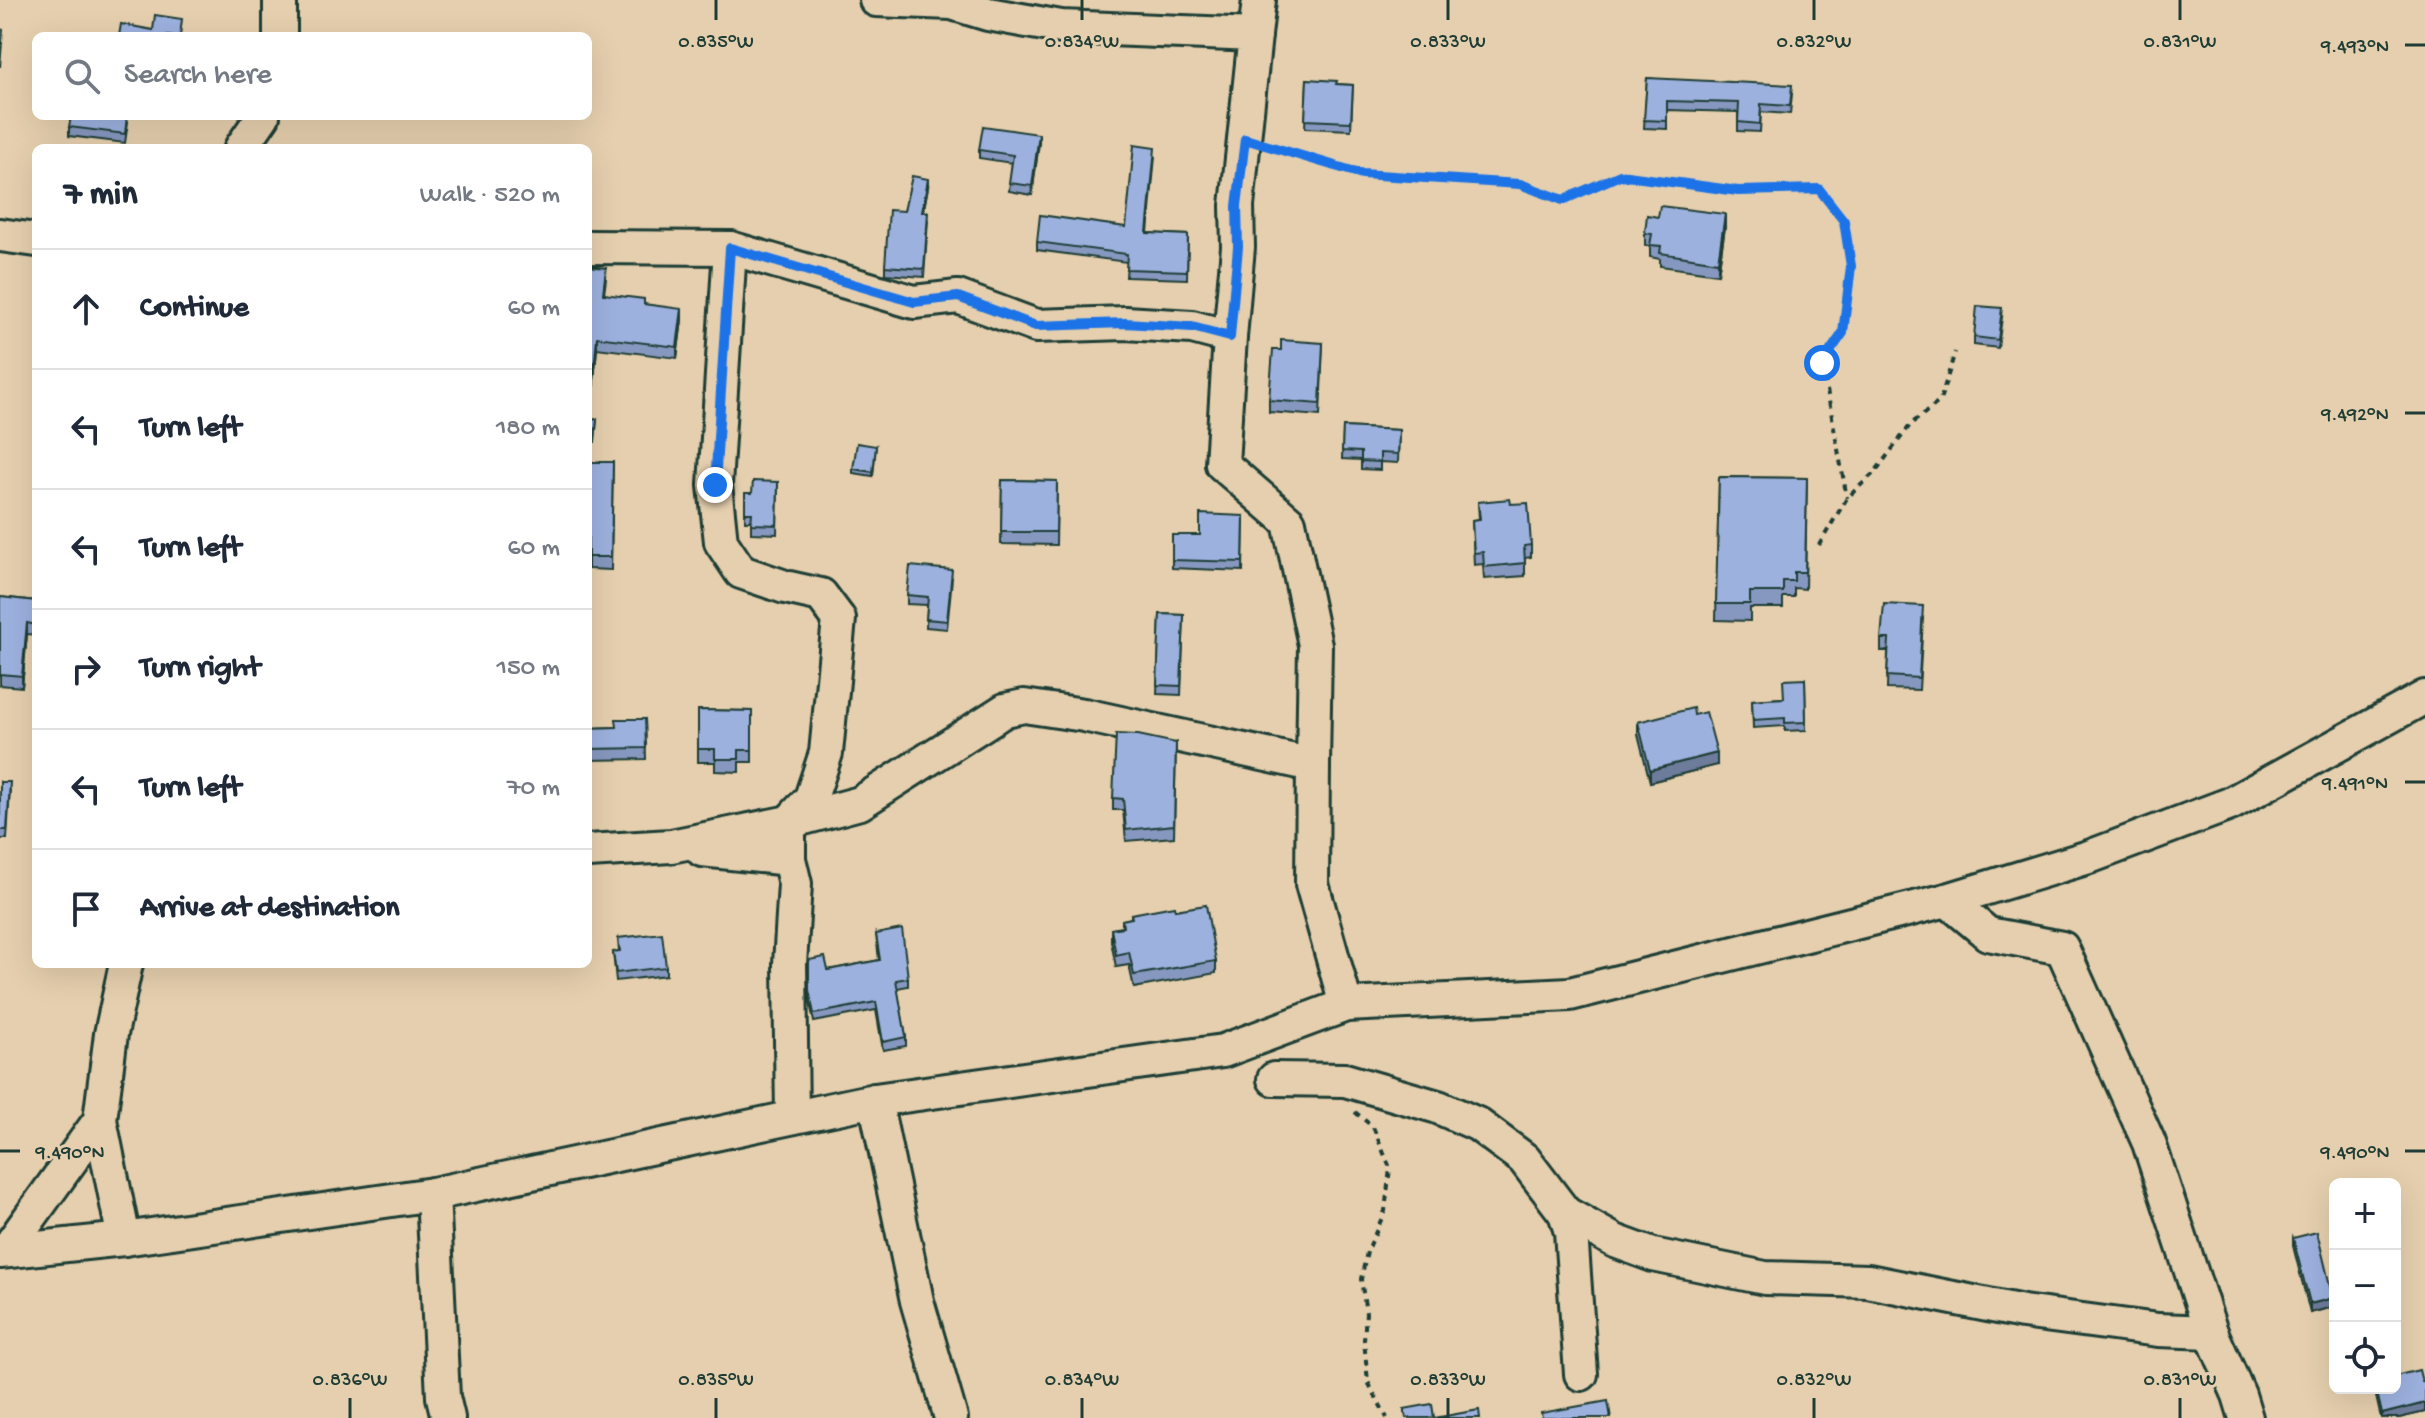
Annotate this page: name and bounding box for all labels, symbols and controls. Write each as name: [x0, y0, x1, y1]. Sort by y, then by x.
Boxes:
search box: [32, 32, 592, 120]
text: 0.835°W: [678, 32, 754, 55]
text: 0.834°W: [1045, 32, 1119, 55]
text: 0.833°W: [1410, 32, 1486, 55]
text: 0.832°W: [1777, 32, 1851, 55]
text: 0.831°W: [2143, 32, 2217, 55]
text: 9.493°N: [2320, 37, 2389, 60]
icon: search: [60, 54, 104, 98]
text: Search here: [124, 59, 272, 94]
text: 7 min: [64, 176, 137, 216]
text: Walk · 520 m: [420, 181, 560, 212]
icon: ahead: [64, 287, 108, 331]
text: Continue: [140, 292, 249, 327]
text: 60 m: [507, 294, 560, 325]
route start: [1804, 345, 1840, 381]
text: 9.492°N: [2320, 405, 2389, 428]
icon: left: [64, 407, 108, 451]
text: Turn left: [140, 412, 241, 447]
text: 180 m: [496, 414, 560, 445]
route end: [697, 467, 733, 503]
icon: left: [64, 527, 108, 571]
text: Turn left: [140, 532, 241, 567]
text: 60 m: [507, 534, 560, 565]
icon: right: [64, 647, 108, 691]
text: Turn right: [140, 652, 260, 687]
text: 150 m: [496, 654, 560, 685]
icon: left: [64, 767, 108, 811]
text: Turn left: [140, 772, 241, 807]
text: 70 m: [507, 774, 560, 805]
text: 9.491°N: [2321, 774, 2388, 797]
icon: arrive: [64, 887, 108, 931]
text: Arrive at destination: [140, 892, 400, 927]
text: 9.490°N: [34, 1143, 105, 1166]
text: 9.490°N: [2319, 1143, 2390, 1166]
map controls: [2329, 1178, 2401, 1394]
button: +: [2329, 1178, 2401, 1250]
button: −: [2329, 1250, 2401, 1322]
button: locate: [2329, 1322, 2401, 1394]
text: 0.836°W: [312, 1370, 388, 1393]
text: 0.835°W: [678, 1370, 754, 1393]
text: 0.834°W: [1045, 1370, 1119, 1393]
text: 0.833°W: [1410, 1370, 1486, 1393]
text: 0.832°W: [1777, 1370, 1851, 1393]
text: 0.831°W: [2143, 1370, 2217, 1393]

